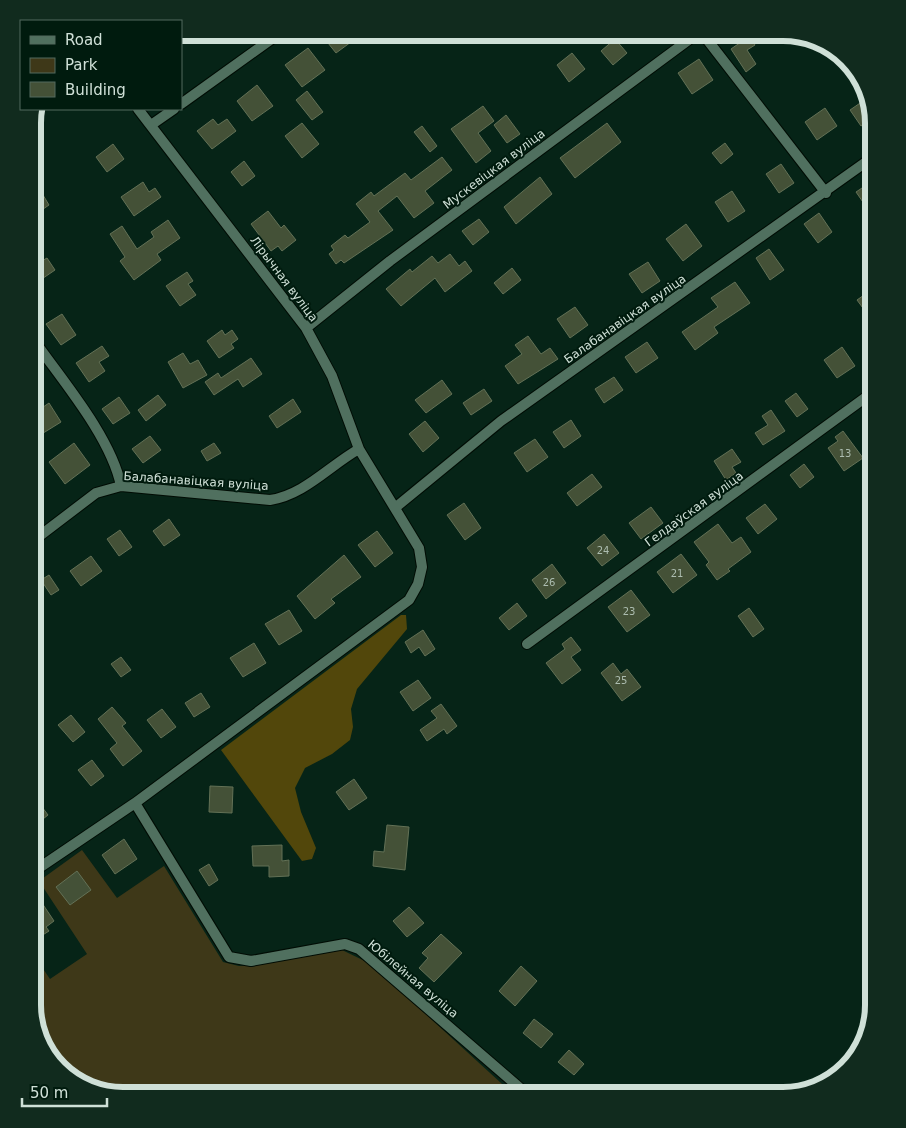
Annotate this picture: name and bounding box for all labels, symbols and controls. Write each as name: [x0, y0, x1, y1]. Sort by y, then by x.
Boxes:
legend: [20, 20, 182, 110]
text: Road: [65, 31, 103, 49]
text: Park: [65, 56, 98, 74]
text: Building: [65, 81, 126, 99]
street label: Мускевіцкая вуліца: [440, 126, 548, 212]
street label: Лірычная вуліца: [247, 233, 321, 325]
street label: Балабанавіцкая вуліца: [561, 272, 689, 366]
house number: 13: [839, 448, 851, 459]
street label: Балабанавіцкая вуліца: [123, 469, 269, 493]
street label: Гелдаўская вуліца: [642, 469, 746, 549]
house number: 24: [597, 545, 609, 556]
house number: 21: [671, 568, 683, 579]
house number: 26: [543, 577, 555, 588]
house number: 23: [623, 606, 635, 617]
house number: 25: [615, 675, 627, 686]
street label: Юбілейная вуліца: [365, 937, 461, 1021]
scale bar: [22, 1076, 108, 1108]
text: 50 m: [30, 1084, 68, 1102]

